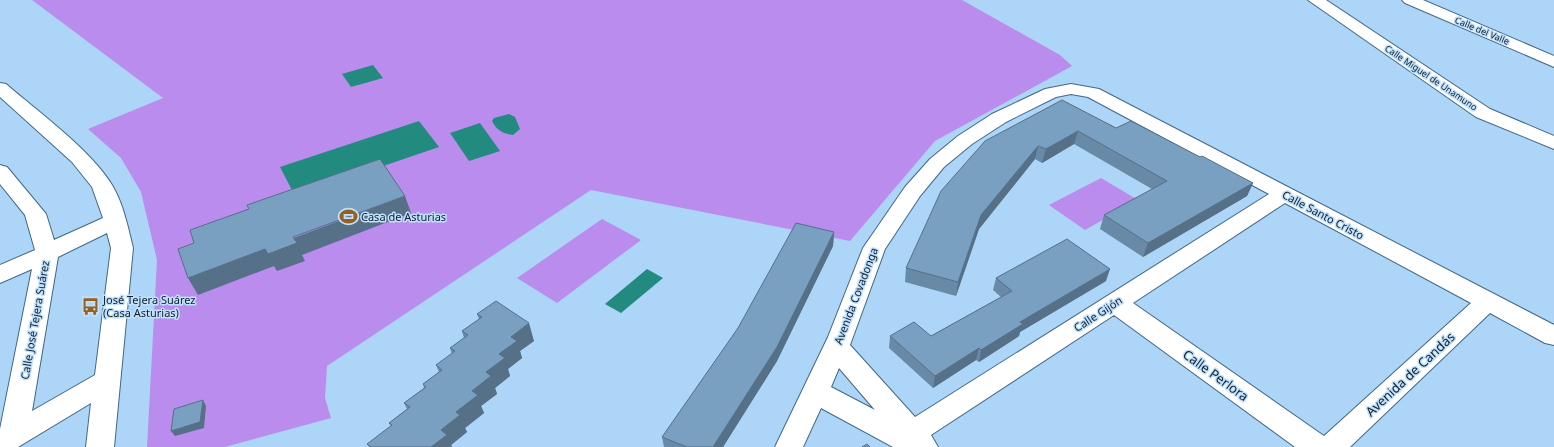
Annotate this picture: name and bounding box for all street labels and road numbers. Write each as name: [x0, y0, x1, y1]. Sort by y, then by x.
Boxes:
street label: Calle del Valle: [1453, 13, 1511, 48]
street label: Calle Miguel de Unamuno: [1382, 42, 1480, 114]
street label: Calle Santo Cristo: [1280, 187, 1367, 243]
street label: Avenida Covadonga: [830, 245, 881, 346]
street label: Calle José Tejera Suárez: [17, 259, 52, 381]
street label: Calle Gijón: [1071, 292, 1125, 335]
street label: Avenida de Candás: [1361, 328, 1459, 420]
street label: Calle Perlora: [1180, 345, 1252, 405]

